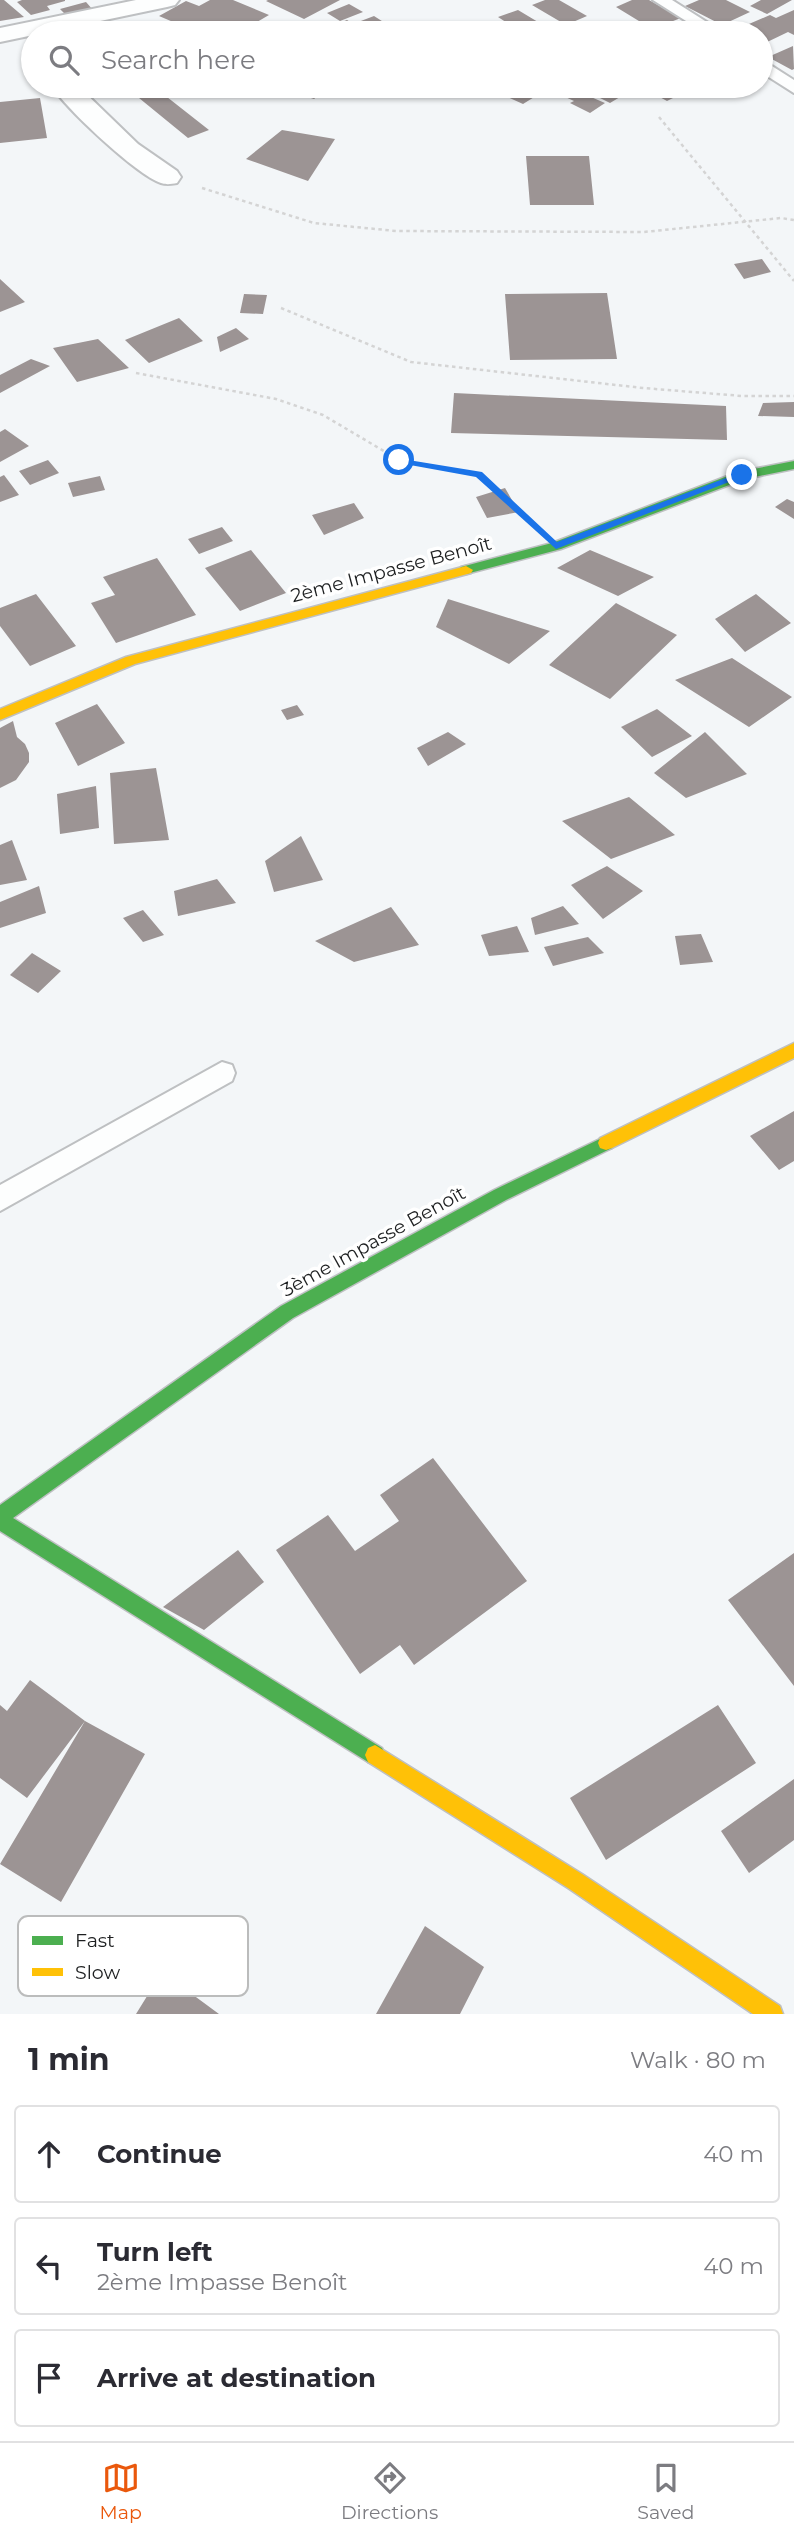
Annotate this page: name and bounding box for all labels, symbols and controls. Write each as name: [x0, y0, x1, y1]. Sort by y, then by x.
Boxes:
search box: [21, 21, 773, 98]
icon: search: [45, 41, 83, 79]
text: Search here: [101, 44, 256, 76]
route start: [383, 444, 414, 475]
route end: [726, 459, 757, 490]
street label: 2ème Impasse Benoît: [288, 532, 494, 607]
street label: 3ème Impasse Benoît: [277, 1181, 470, 1302]
legend: [18, 1916, 248, 1996]
text: Fast: [75, 1929, 115, 1952]
text: Slow: [75, 1961, 120, 1984]
text: 1 min: [28, 2041, 109, 2078]
text: Walk · 80 m: [630, 2046, 766, 2074]
icon: ahead: [30, 2135, 68, 2173]
text: Continue: [97, 2138, 222, 2170]
text: 40 m: [703, 2140, 764, 2168]
text: Turn left: [97, 2236, 213, 2268]
icon: left: [30, 2247, 68, 2285]
text: 40 m: [703, 2252, 764, 2280]
text: 2ème Impasse Benoît: [97, 2268, 347, 2296]
icon: arrive: [30, 2359, 68, 2397]
text: Arrive at destination: [97, 2362, 376, 2394]
tab: Map: [100, 2459, 142, 2524]
tab: Directions: [341, 2459, 438, 2524]
tab: Saved: [637, 2459, 694, 2524]

